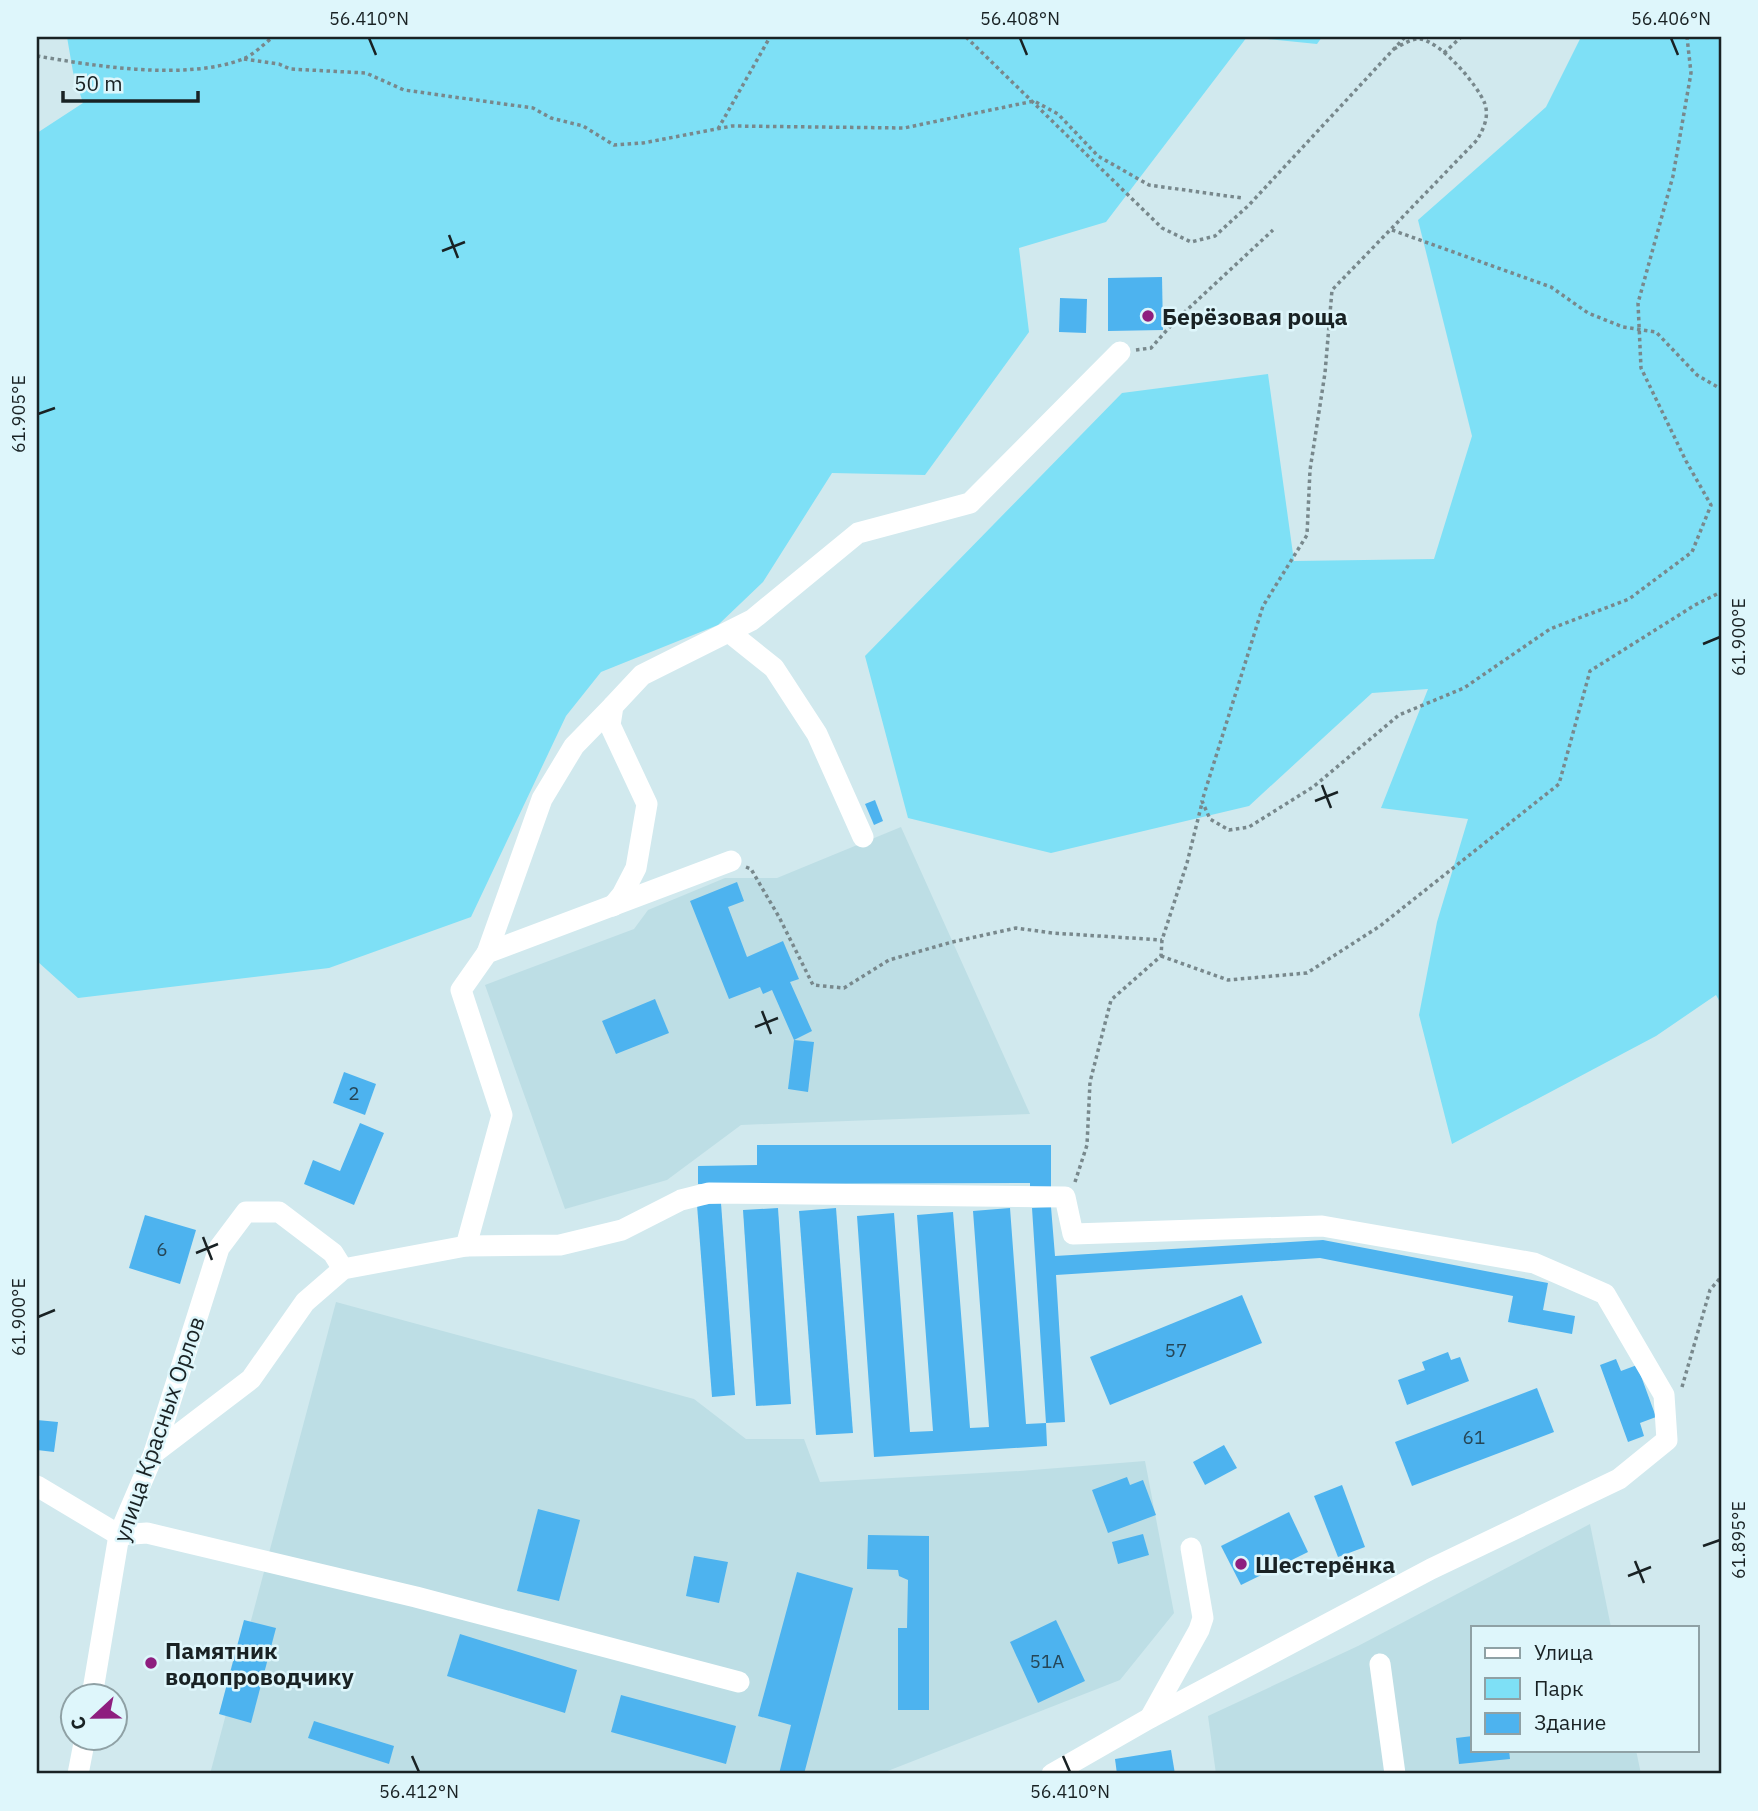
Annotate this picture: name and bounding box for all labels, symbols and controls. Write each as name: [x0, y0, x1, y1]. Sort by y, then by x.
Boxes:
text: 56.410°N: [329, 7, 409, 30]
text: 56.408°N: [980, 7, 1060, 30]
text: 56.406°N: [1631, 7, 1711, 30]
scale bar: [63, 60, 198, 104]
text: 50 m: [74, 69, 123, 97]
place label: Берёзовая роща: [1162, 301, 1348, 331]
marker: Берёзовая роща: [1140, 308, 1156, 324]
text: 61.905°E: [7, 375, 30, 453]
text: 61.900°E: [1727, 598, 1750, 676]
house number: 2: [348, 1081, 360, 1105]
house number: 6: [156, 1237, 168, 1261]
text: 61.900°E: [7, 1278, 30, 1356]
street label: улица Красных Орлов: [105, 1312, 211, 1546]
house number: 57: [1165, 1338, 1187, 1362]
house number: 61: [1463, 1425, 1485, 1449]
text: 61.895°E: [1727, 1501, 1750, 1579]
place label: Шестерёнка: [1255, 1549, 1395, 1579]
marker: Шестерёнка: [1233, 1556, 1249, 1572]
legend: [1471, 1626, 1698, 1752]
place label: Памятник водопроводчику: [165, 1635, 354, 1691]
text: Улица: [1534, 1638, 1593, 1666]
house number: 51А: [1030, 1649, 1064, 1673]
marker: Памятник водопроводчику: [143, 1655, 159, 1671]
text: Парк: [1534, 1674, 1584, 1702]
north arrow: [60, 1682, 130, 1752]
text: Здание: [1534, 1708, 1606, 1736]
text: С: [65, 1713, 92, 1734]
text: 56.412°N: [379, 1780, 459, 1803]
text: 56.410°N: [1030, 1780, 1110, 1803]

